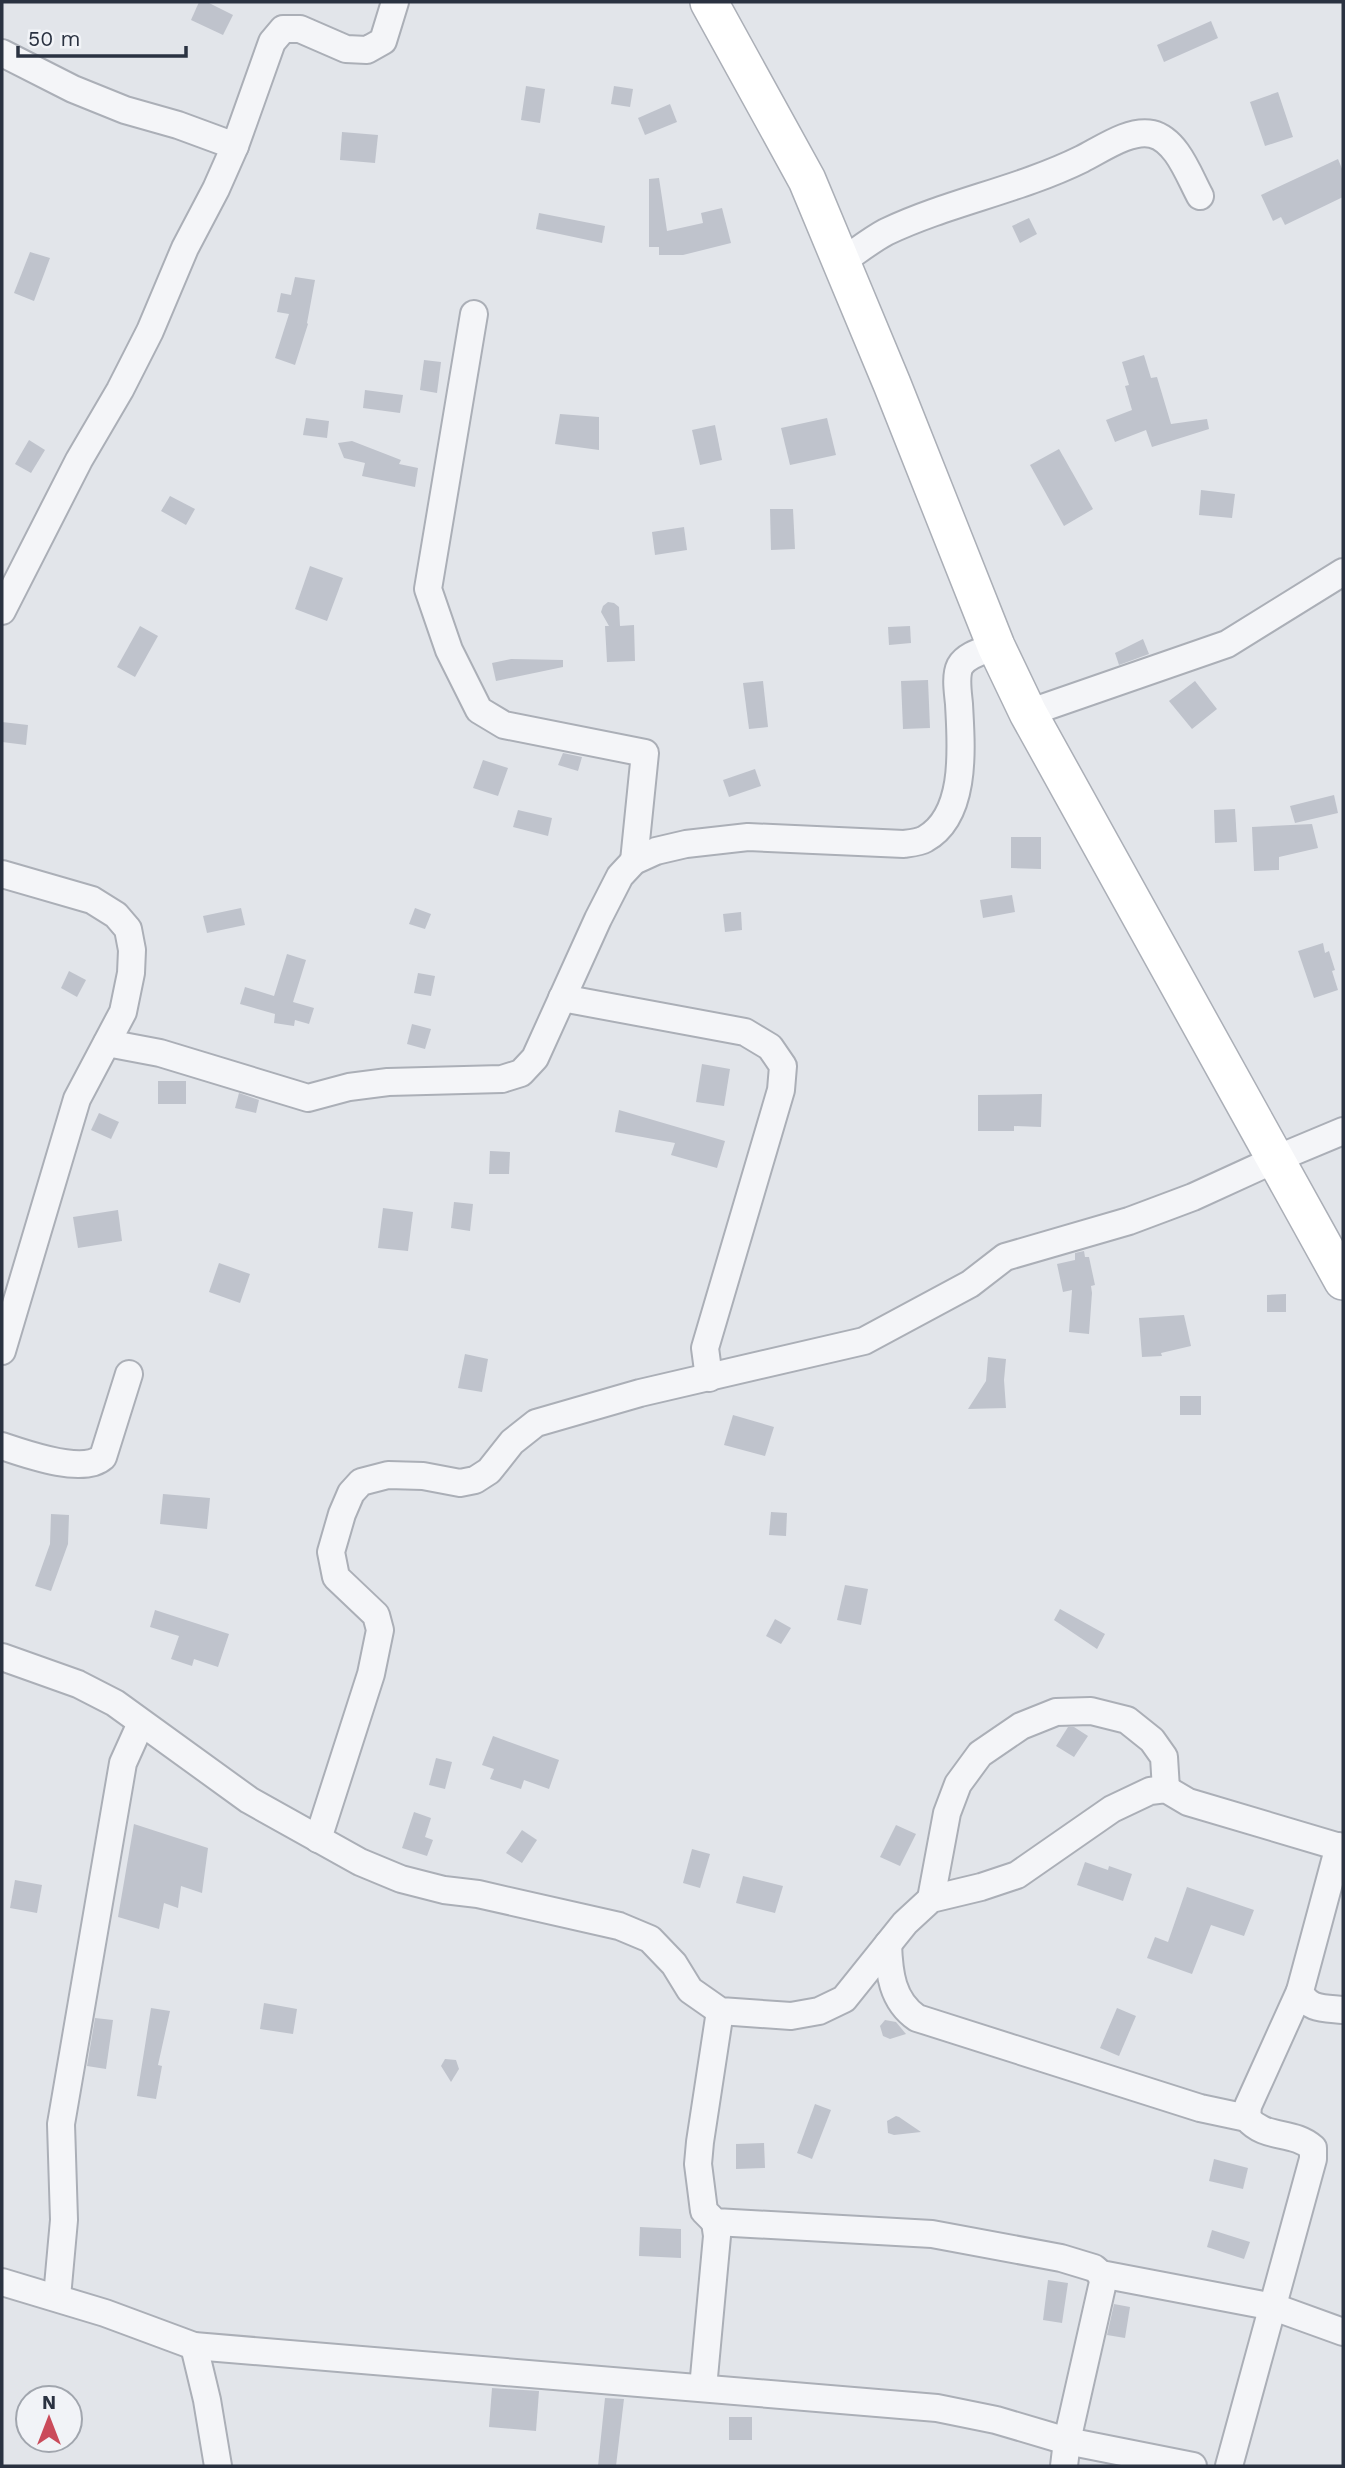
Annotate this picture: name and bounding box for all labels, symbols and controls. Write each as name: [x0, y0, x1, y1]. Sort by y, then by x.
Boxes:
scale bar: [18, 14, 186, 58]
text: 50 m: [28, 26, 80, 51]
north arrow: [14, 2384, 84, 2454]
text: N: [42, 2391, 56, 2414]

